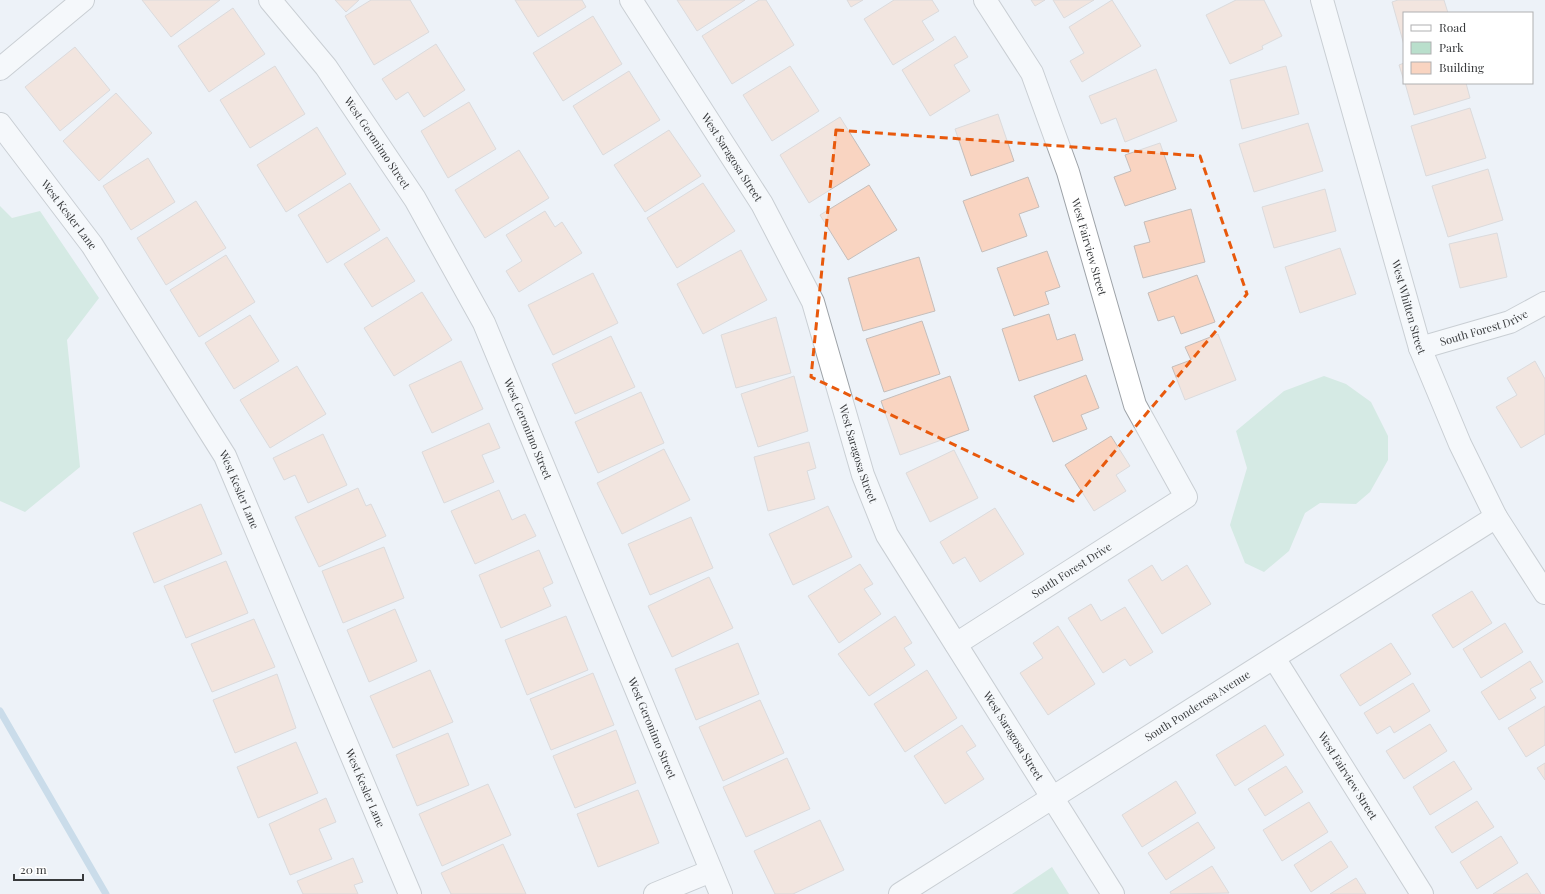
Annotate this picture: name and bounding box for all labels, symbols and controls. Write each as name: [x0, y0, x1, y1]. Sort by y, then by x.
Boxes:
legend: [1403, 12, 1533, 84]
text: Road: [1439, 19, 1466, 35]
text: Park: [1439, 39, 1464, 55]
text: Building: [1439, 59, 1485, 75]
street label: West Geronimo Street: [341, 93, 414, 192]
street label: West Saragosa Street: [698, 109, 766, 204]
street label: West Kesler Lane: [37, 176, 101, 252]
street label: West Fairview Street: [1068, 196, 1111, 297]
street label: West Whitten Street: [1388, 257, 1430, 356]
street label: South Forest Drive: [1438, 306, 1531, 349]
street label: West Geronimo Street: [500, 375, 556, 482]
street label: West Saragosa Street: [836, 402, 881, 505]
street label: West Kesler Lane: [216, 446, 263, 532]
street label: South Forest Drive: [1028, 538, 1114, 601]
street label: South Ponderosa Avenue: [1142, 666, 1253, 744]
street label: West Geronimo Street: [625, 674, 680, 781]
street label: West Saragosa Street: [980, 687, 1048, 783]
street label: West Fairview Street: [1315, 728, 1381, 822]
street label: West Kesler Lane: [342, 745, 389, 830]
scale bar: [14, 856, 83, 882]
text: 20 m: [20, 861, 47, 877]

